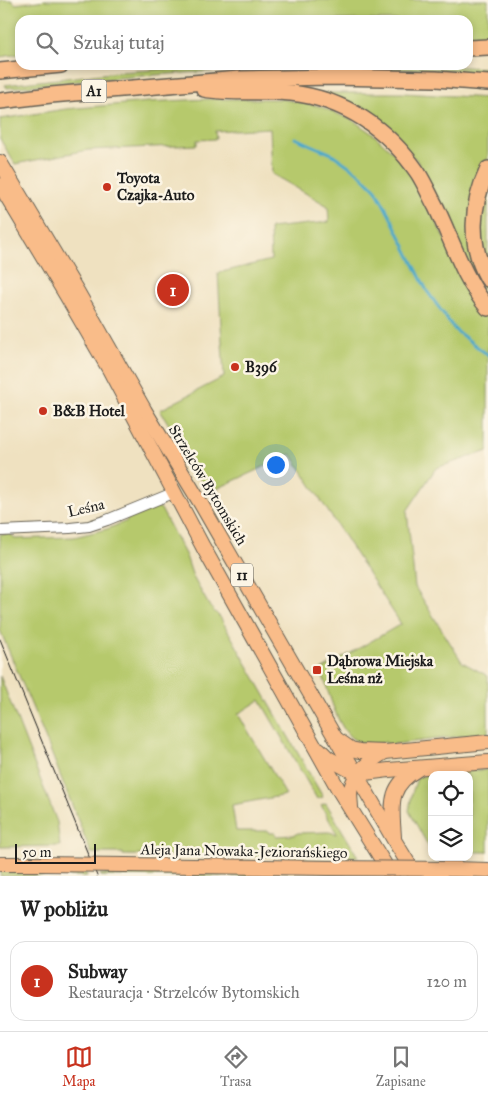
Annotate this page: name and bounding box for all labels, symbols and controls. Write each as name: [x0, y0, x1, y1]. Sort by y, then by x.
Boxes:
search box: [15, 15, 473, 70]
icon: search: [33, 29, 61, 57]
text: Szukaj tutaj: [73, 31, 165, 54]
road number: A1: [82, 80, 106, 102]
place label: Toyota Czajka-Auto: [116, 169, 195, 205]
marker: Toyota Czajka-Auto: [101, 181, 113, 193]
pin: 1: [157, 271, 189, 309]
place label: B396: [245, 358, 278, 377]
marker: B396: [229, 361, 241, 373]
place label: B&B Hotel: [53, 402, 126, 420]
marker: B&B Hotel: [37, 405, 49, 417]
street label: Strzelców Bytomskich: [165, 422, 251, 549]
your location: [263, 452, 289, 478]
street label: Leśna: [66, 495, 107, 521]
road number: 11: [231, 564, 253, 586]
place label: Dąbrowa Miejska Leśna nż: [327, 652, 434, 687]
marker: Dąbrowa Miejska Leśna nż: [311, 664, 323, 676]
map controls: [428, 771, 473, 861]
button: locate: [428, 771, 473, 816]
button: layers: [428, 816, 473, 861]
street label: Aleja Jana Nowaka-Jeziorańskiego: [139, 840, 348, 863]
scale bar: [15, 841, 96, 864]
text: 50 m: [22, 844, 51, 861]
text: W pobliżu: [20, 896, 108, 922]
text: Subway: [68, 960, 127, 983]
text: 1: [34, 972, 40, 991]
text: 120 m: [427, 972, 467, 991]
text: Restauracja · Strzelców Bytomskich: [68, 983, 300, 1002]
tab: Mapa: [62, 1043, 95, 1090]
tab: Trasa: [220, 1043, 251, 1090]
tab: Zapisane: [376, 1043, 426, 1090]

